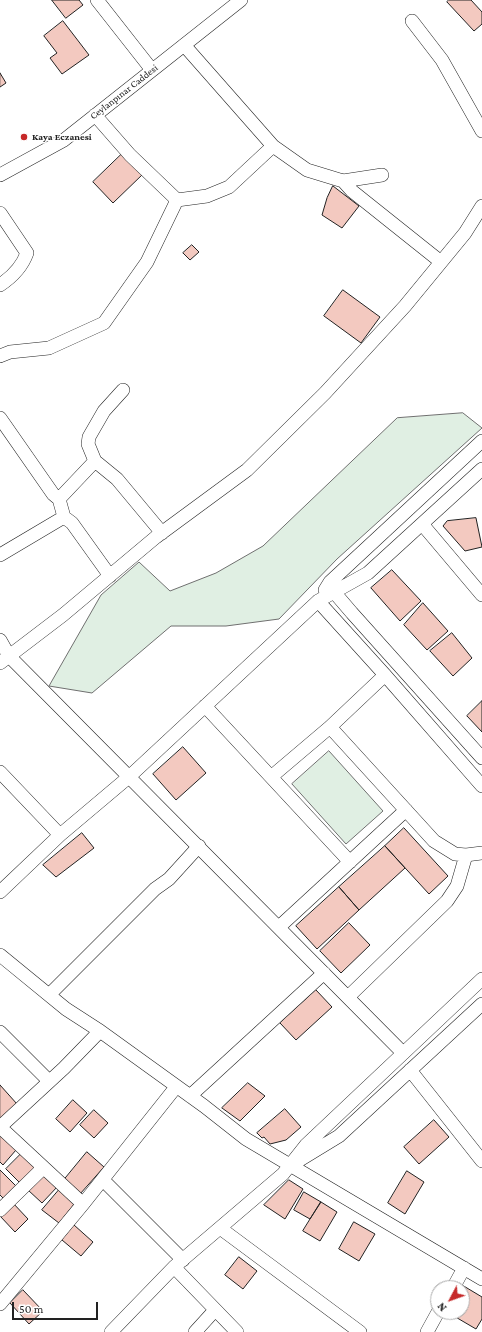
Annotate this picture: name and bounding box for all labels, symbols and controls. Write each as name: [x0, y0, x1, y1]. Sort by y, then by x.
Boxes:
street label: Ceylanpınar Caddesi: [88, 62, 160, 122]
place label: Kaya Eczanesi: [32, 131, 92, 143]
marker: Kaya Eczanesi: [19, 132, 29, 142]
north arrow: [430, 1280, 470, 1320]
scale bar: [14, 1294, 100, 1320]
text: N: [435, 1300, 449, 1314]
text: 50 m: [19, 1302, 43, 1316]

